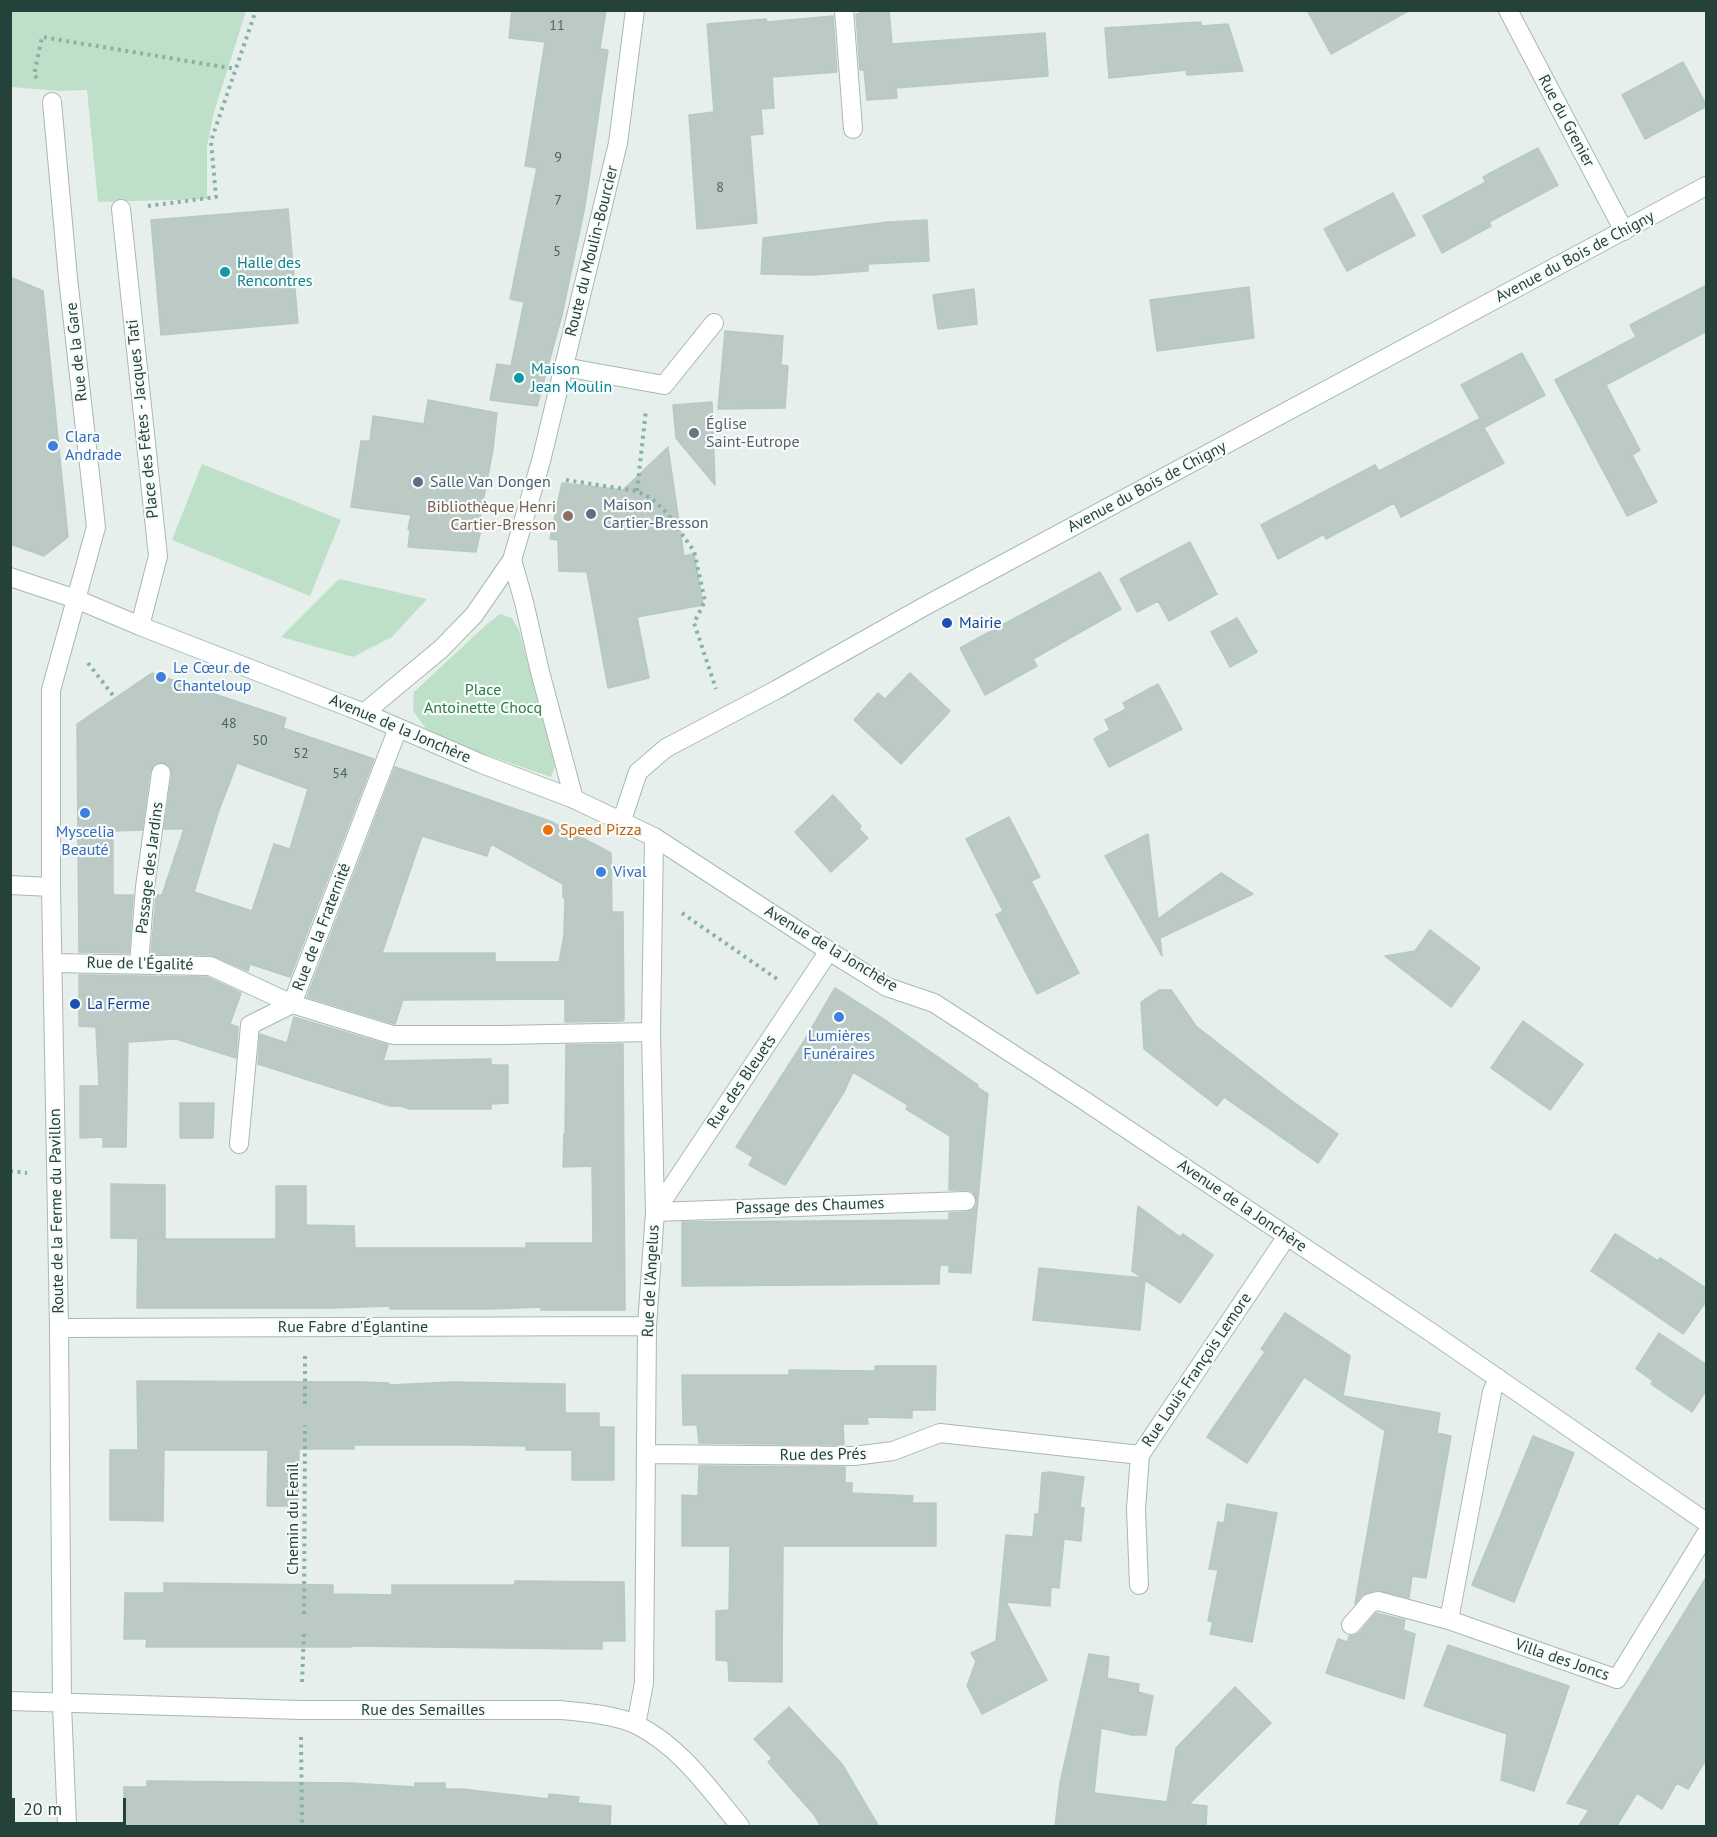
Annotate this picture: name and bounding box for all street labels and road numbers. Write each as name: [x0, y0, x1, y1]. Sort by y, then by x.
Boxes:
street label: Rue du Grenier: [1534, 72, 1598, 170]
street label: Route du Moulin-Bourcier: [561, 164, 623, 338]
street label: Avenue du Bois de Chigny: [1492, 207, 1658, 307]
street label: Rue de la Gare: [62, 301, 92, 403]
street label: Place des Fêtes - Jacques Tati: [123, 319, 163, 519]
street label: Avenue du Bois de Chigny: [1064, 437, 1230, 537]
street label: Avenue de la Jonchère: [326, 691, 474, 767]
street label: Passage des Jardins: [132, 801, 168, 935]
street label: Rue de la Fraternité: [289, 860, 355, 994]
street label: Avenue de la Jonchère: [761, 902, 901, 996]
street label: Rue de l'Égalité: [86, 953, 194, 975]
street label: Rue des Bleuets: [704, 1031, 780, 1133]
street label: Route de la Ferme du Pavillon: [46, 1108, 68, 1314]
street label: Avenue de la Jonchère: [1174, 1156, 1310, 1256]
street label: Passage des Chaumes: [735, 1194, 885, 1218]
street label: Rue de l'Angelus: [638, 1224, 664, 1338]
street label: Rue Louis François Lemore: [1138, 1289, 1256, 1451]
street label: Rue Fabre d'Églantine: [278, 1317, 428, 1337]
street label: Rue des Prés: [779, 1445, 867, 1465]
street label: Chemin du Fenil: [283, 1463, 303, 1575]
street label: Villa des Joncs: [1512, 1635, 1612, 1685]
street label: Rue des Semailles: [361, 1700, 485, 1720]

